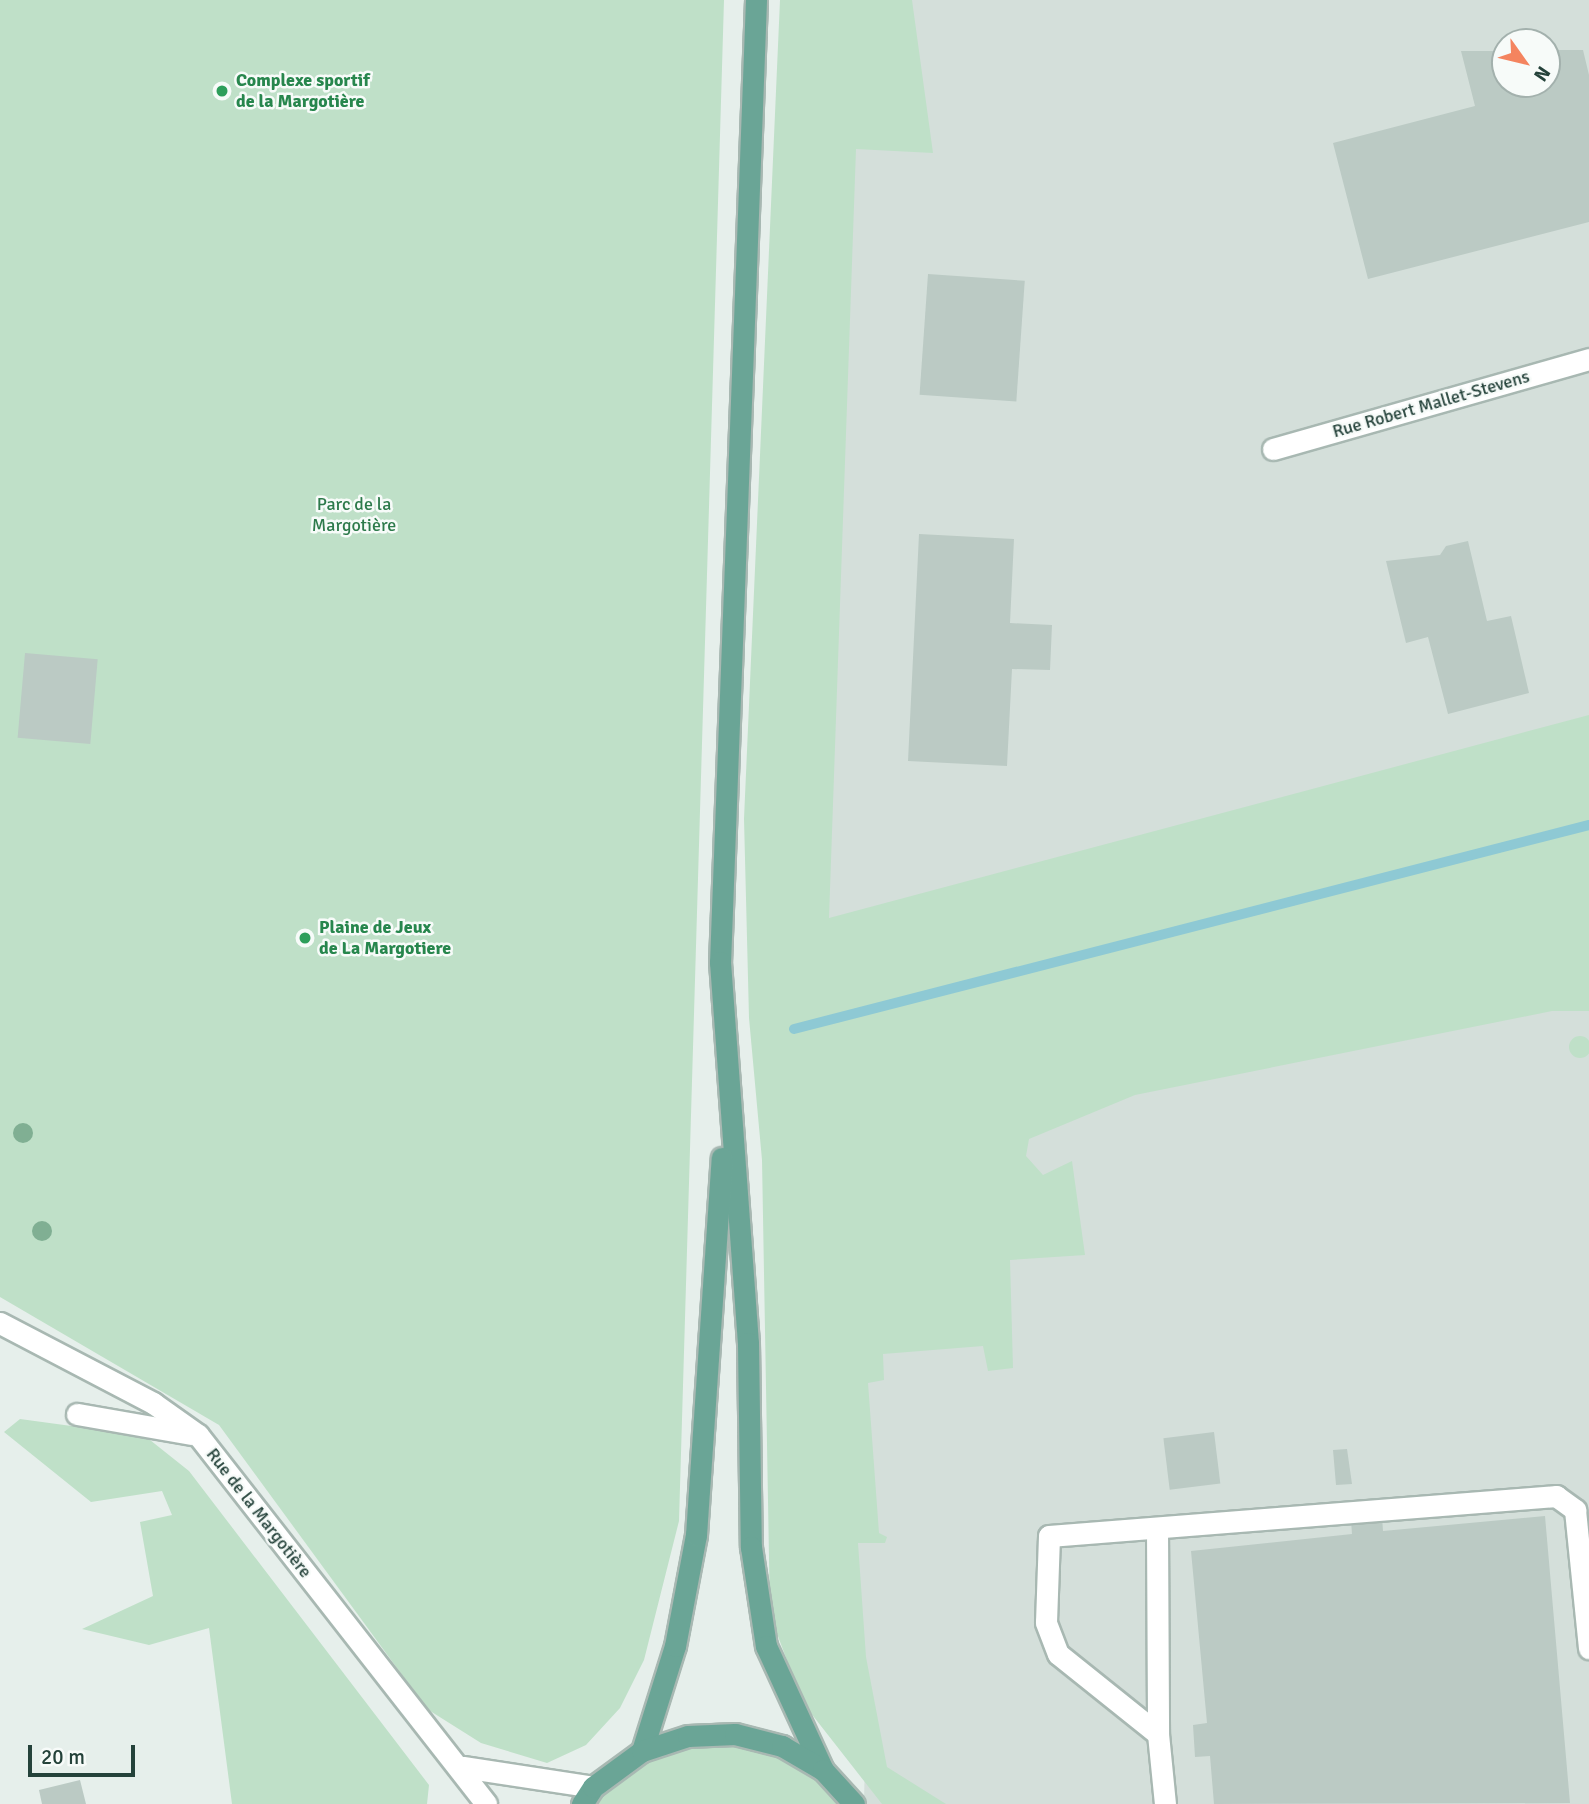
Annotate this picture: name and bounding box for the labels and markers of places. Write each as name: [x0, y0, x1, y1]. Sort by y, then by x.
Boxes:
place label: Complexe sportif de la Margotière: [236, 70, 370, 112]
marker: Complexe sportif de la Margotière: [214, 83, 230, 99]
place label: Plaine de Jeux de La Margotiere: [319, 917, 451, 960]
marker: Plaine de Jeux de La Margotiere: [297, 930, 313, 946]

